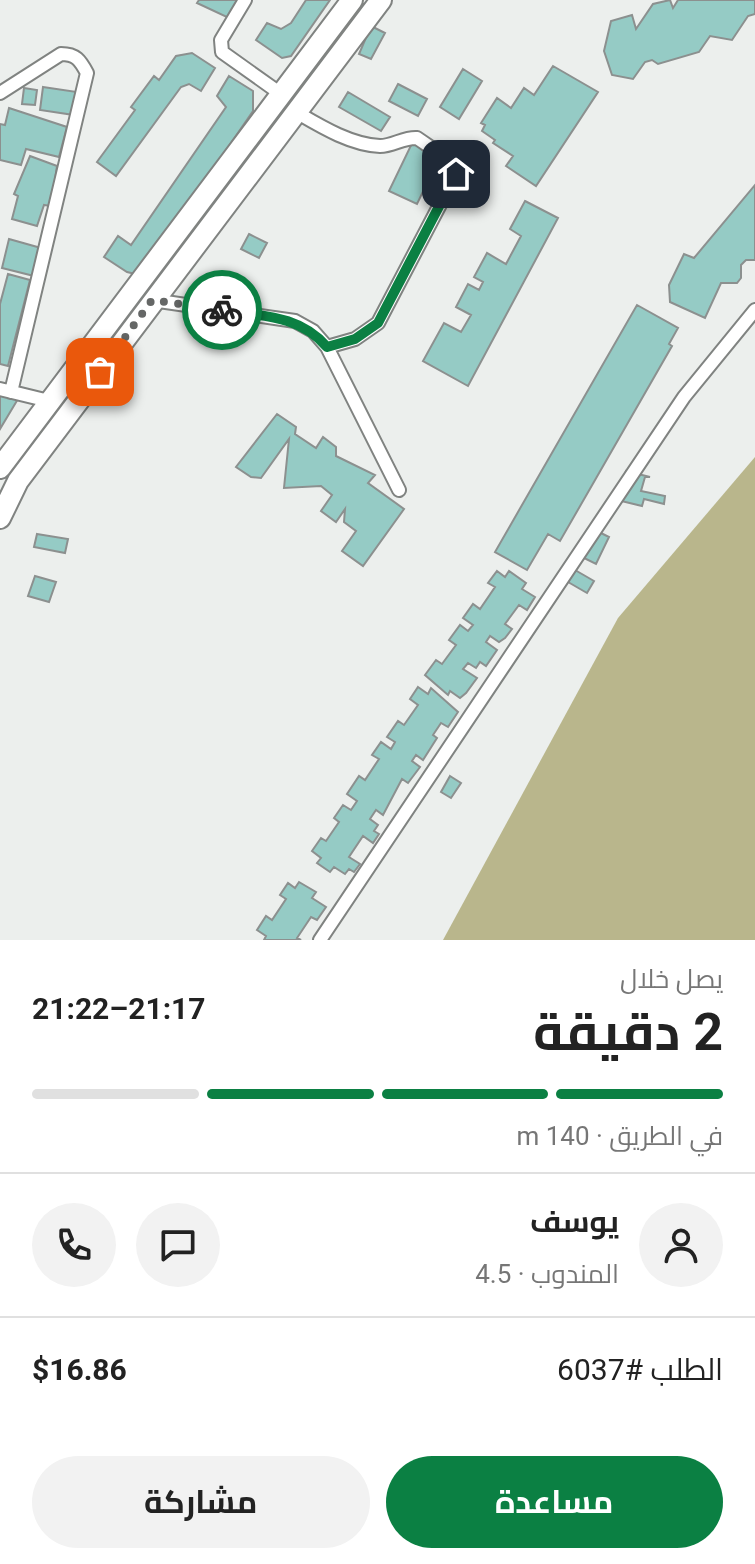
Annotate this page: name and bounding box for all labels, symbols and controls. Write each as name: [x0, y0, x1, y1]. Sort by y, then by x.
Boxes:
pin: [422, 140, 490, 208]
icon: home: [434, 152, 478, 196]
courier: [182, 270, 262, 350]
icon: bike: [200, 288, 244, 332]
pin: [66, 338, 134, 406]
icon: bag: [78, 350, 122, 394]
text: يصل خلال: [620, 964, 723, 994]
text: 21:17–21:22: [32, 991, 206, 1026]
text: 2 دقيقة: [533, 1002, 723, 1063]
text: في الطريق · 140 m: [516, 1121, 723, 1151]
button: phone: [32, 1203, 116, 1287]
button: chat: [136, 1203, 220, 1287]
button: person: [639, 1203, 723, 1287]
text: يوسف: [530, 1204, 619, 1239]
text: المندوب · 4.5: [475, 1259, 619, 1289]
text: $16.86: [32, 1352, 127, 1387]
text: الطلب #6037: [557, 1352, 723, 1387]
button: مشاركة: [32, 1456, 370, 1548]
button: مساعدة: [386, 1456, 723, 1548]

